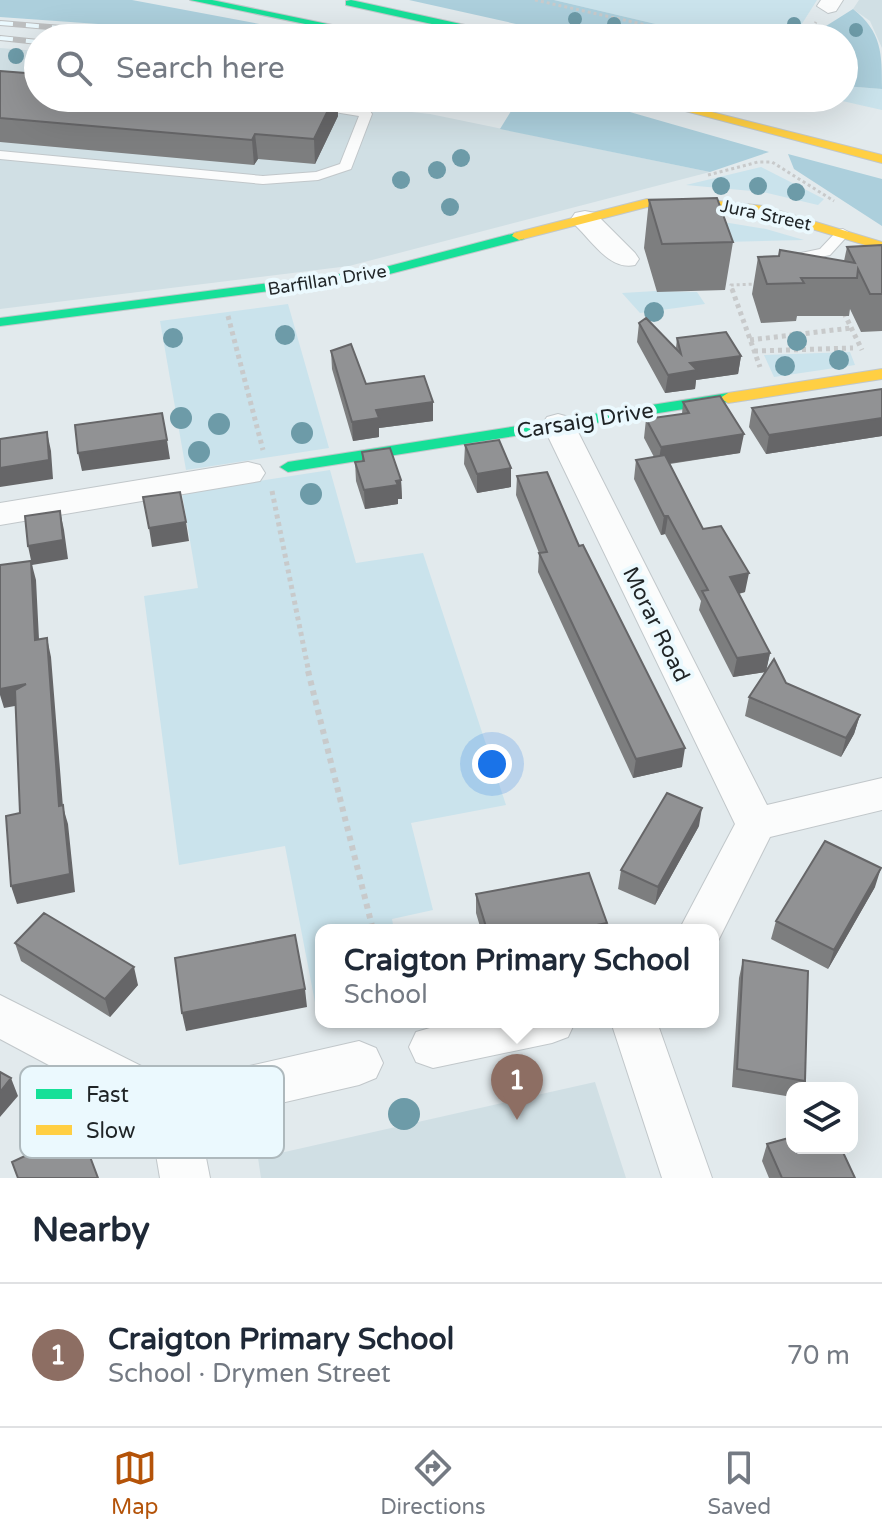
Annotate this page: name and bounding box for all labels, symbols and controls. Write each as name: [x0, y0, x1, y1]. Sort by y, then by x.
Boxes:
search box: [24, 24, 858, 112]
icon: search: [52, 46, 96, 90]
text: Search here: [116, 50, 285, 87]
street label: Jura Street: [718, 195, 814, 235]
street label: Barfillan Drive: [266, 260, 388, 300]
street label: Carsaig Drive: [515, 397, 655, 445]
street label: Morar Road: [617, 563, 695, 686]
your location: [472, 744, 512, 784]
popup: [315, 924, 719, 1028]
text: Craigton Primary School: [344, 942, 690, 979]
text: School: [344, 979, 428, 1010]
pin: 1: [491, 1054, 543, 1120]
legend: [20, 1066, 284, 1158]
text: Fast: [86, 1082, 129, 1108]
map controls: [786, 1082, 858, 1154]
button: layers: [786, 1082, 858, 1154]
text: Slow: [86, 1118, 136, 1144]
text: Nearby: [32, 1210, 150, 1251]
text: Craigton Primary School: [108, 1321, 454, 1358]
text: 1: [50, 1340, 66, 1371]
text: 70 m: [787, 1340, 850, 1371]
text: School · Drymen Street: [108, 1358, 391, 1389]
tab: Map: [111, 1446, 158, 1520]
tab: Directions: [380, 1446, 486, 1520]
tab: Saved: [707, 1446, 771, 1520]

